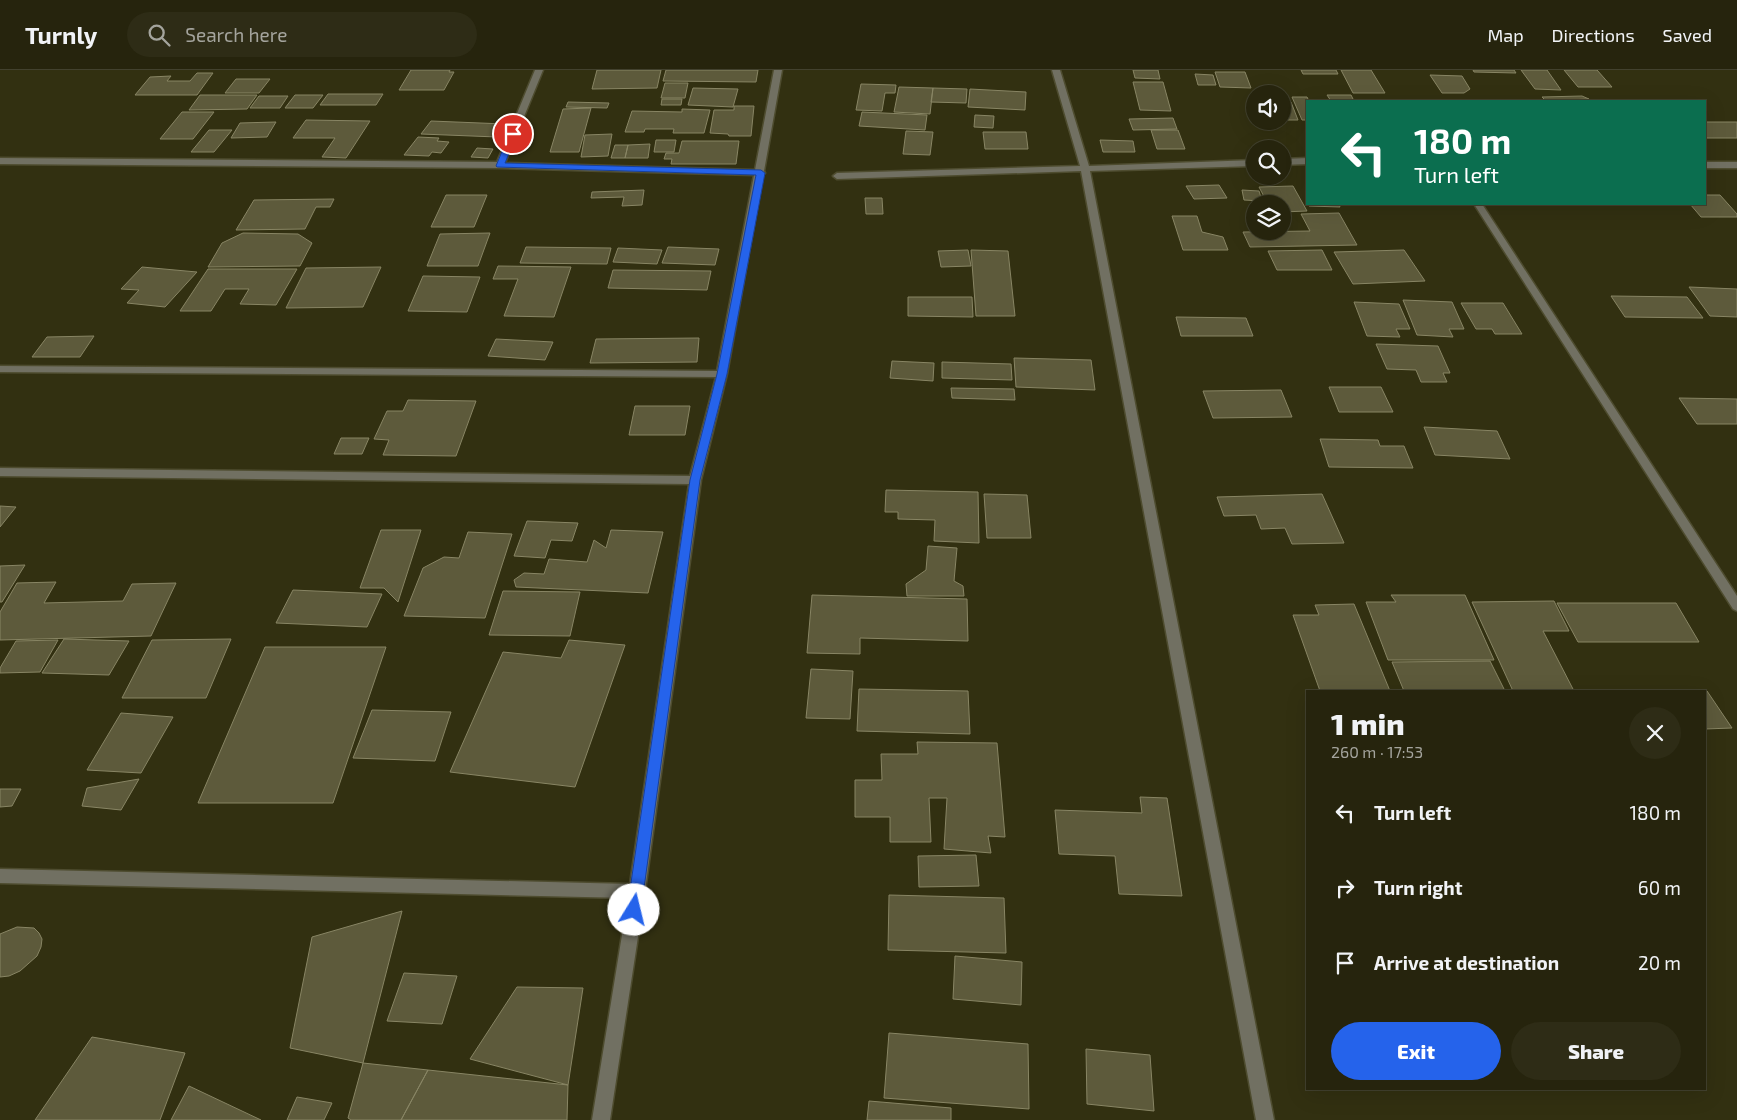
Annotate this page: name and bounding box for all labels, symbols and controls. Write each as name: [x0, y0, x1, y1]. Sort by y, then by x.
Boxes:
search box: [127, 12, 477, 57]
text: Turnly: [25, 20, 97, 49]
icon: search: [145, 21, 173, 49]
text: Search here: [185, 23, 287, 46]
text: Map: [1487, 24, 1524, 46]
text: Directions: [1552, 24, 1635, 46]
text: Saved: [1663, 24, 1712, 46]
map controls: [1246, 85, 1291, 240]
button: sound: [1246, 85, 1291, 130]
pin: [492, 113, 534, 155]
text: 180 m: [1414, 119, 1511, 161]
icon: arrive: [499, 120, 527, 148]
icon: left: [1331, 120, 1396, 185]
button: search: [1246, 140, 1291, 185]
text: Turn left: [1414, 161, 1499, 187]
button: layers: [1246, 195, 1291, 240]
text: 1 min: [1331, 705, 1405, 741]
button: close: [1629, 707, 1681, 759]
text: 260 m · 17:53: [1331, 742, 1423, 761]
icon: left: [1331, 799, 1359, 827]
text: Turn left: [1374, 801, 1451, 824]
text: 180 m: [1630, 801, 1681, 824]
icon: right: [1331, 874, 1359, 902]
text: Turn right: [1374, 876, 1462, 899]
text: 60 m: [1638, 876, 1681, 899]
position arrow: [607, 883, 659, 935]
icon: arrive: [1331, 949, 1359, 977]
text: Arrive at destination: [1374, 951, 1559, 974]
text: 20 m: [1638, 951, 1681, 974]
button: Exit: [1331, 1022, 1501, 1080]
button: Share: [1511, 1022, 1681, 1080]

